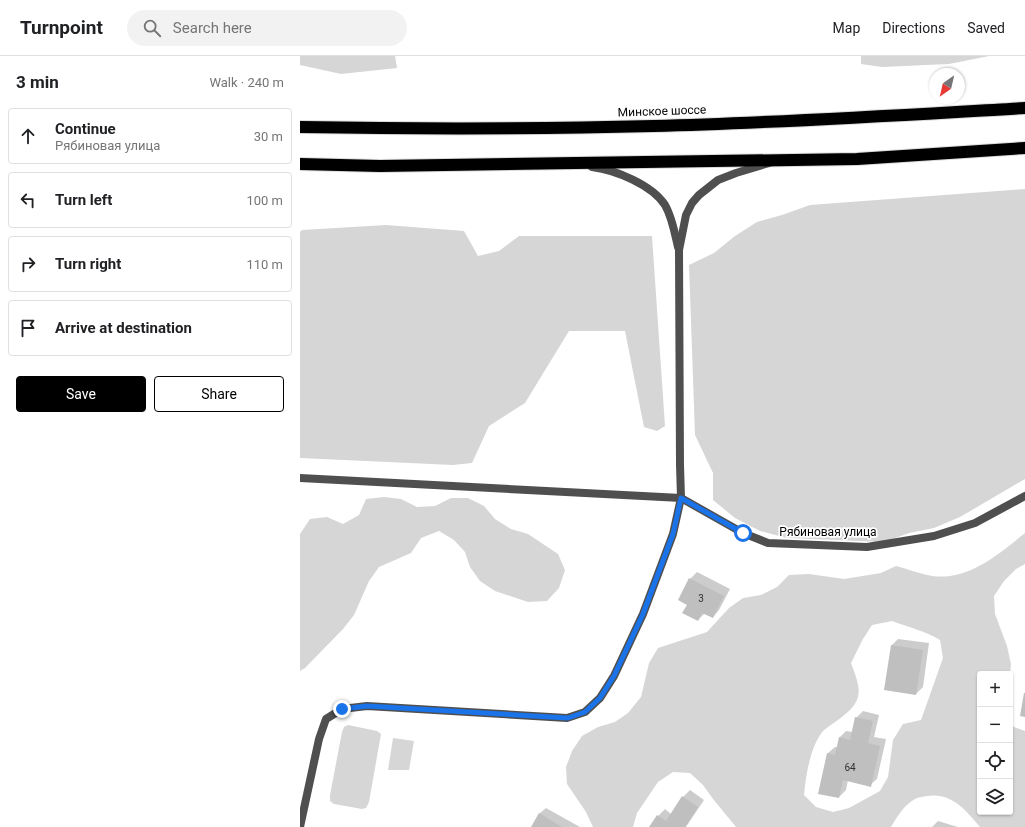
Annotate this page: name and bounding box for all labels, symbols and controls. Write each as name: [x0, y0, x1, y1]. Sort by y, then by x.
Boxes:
search box: [127, 10, 407, 46]
text: Turnpoint: [20, 16, 103, 39]
icon: search: [141, 17, 163, 39]
text: Search here: [173, 19, 252, 37]
text: Map: [833, 20, 860, 36]
text: Directions: [882, 20, 945, 36]
text: Saved: [967, 20, 1005, 36]
north arrow: [929, 68, 965, 104]
text: 3 min: [16, 72, 59, 92]
text: Walk · 240 m: [209, 75, 284, 90]
street label: Минское шоссе: [617, 102, 707, 120]
text: Continue: [55, 120, 116, 138]
icon: ahead: [17, 125, 39, 147]
text: 30 m: [254, 129, 283, 144]
text: Рябиновая улица: [55, 138, 160, 153]
icon: left: [17, 189, 39, 211]
text: Turn left: [55, 191, 112, 209]
text: 100 m: [246, 193, 283, 208]
icon: right: [17, 253, 39, 275]
text: Turn right: [55, 255, 121, 273]
text: 110 m: [246, 257, 283, 272]
icon: arrive: [17, 317, 39, 339]
text: Arrive at destination: [55, 319, 192, 337]
button: Save: [16, 376, 146, 412]
button: Share: [154, 376, 284, 412]
route start: [734, 524, 752, 542]
street label: Рябиновая улица: [779, 525, 877, 539]
house number: 3: [698, 593, 704, 604]
map controls: [977, 671, 1013, 815]
button: +: [977, 671, 1013, 707]
route end: [333, 700, 351, 718]
button: −: [977, 707, 1013, 743]
button: locate: [977, 743, 1013, 779]
house number: 64: [844, 762, 856, 773]
button: layers: [977, 779, 1013, 815]

